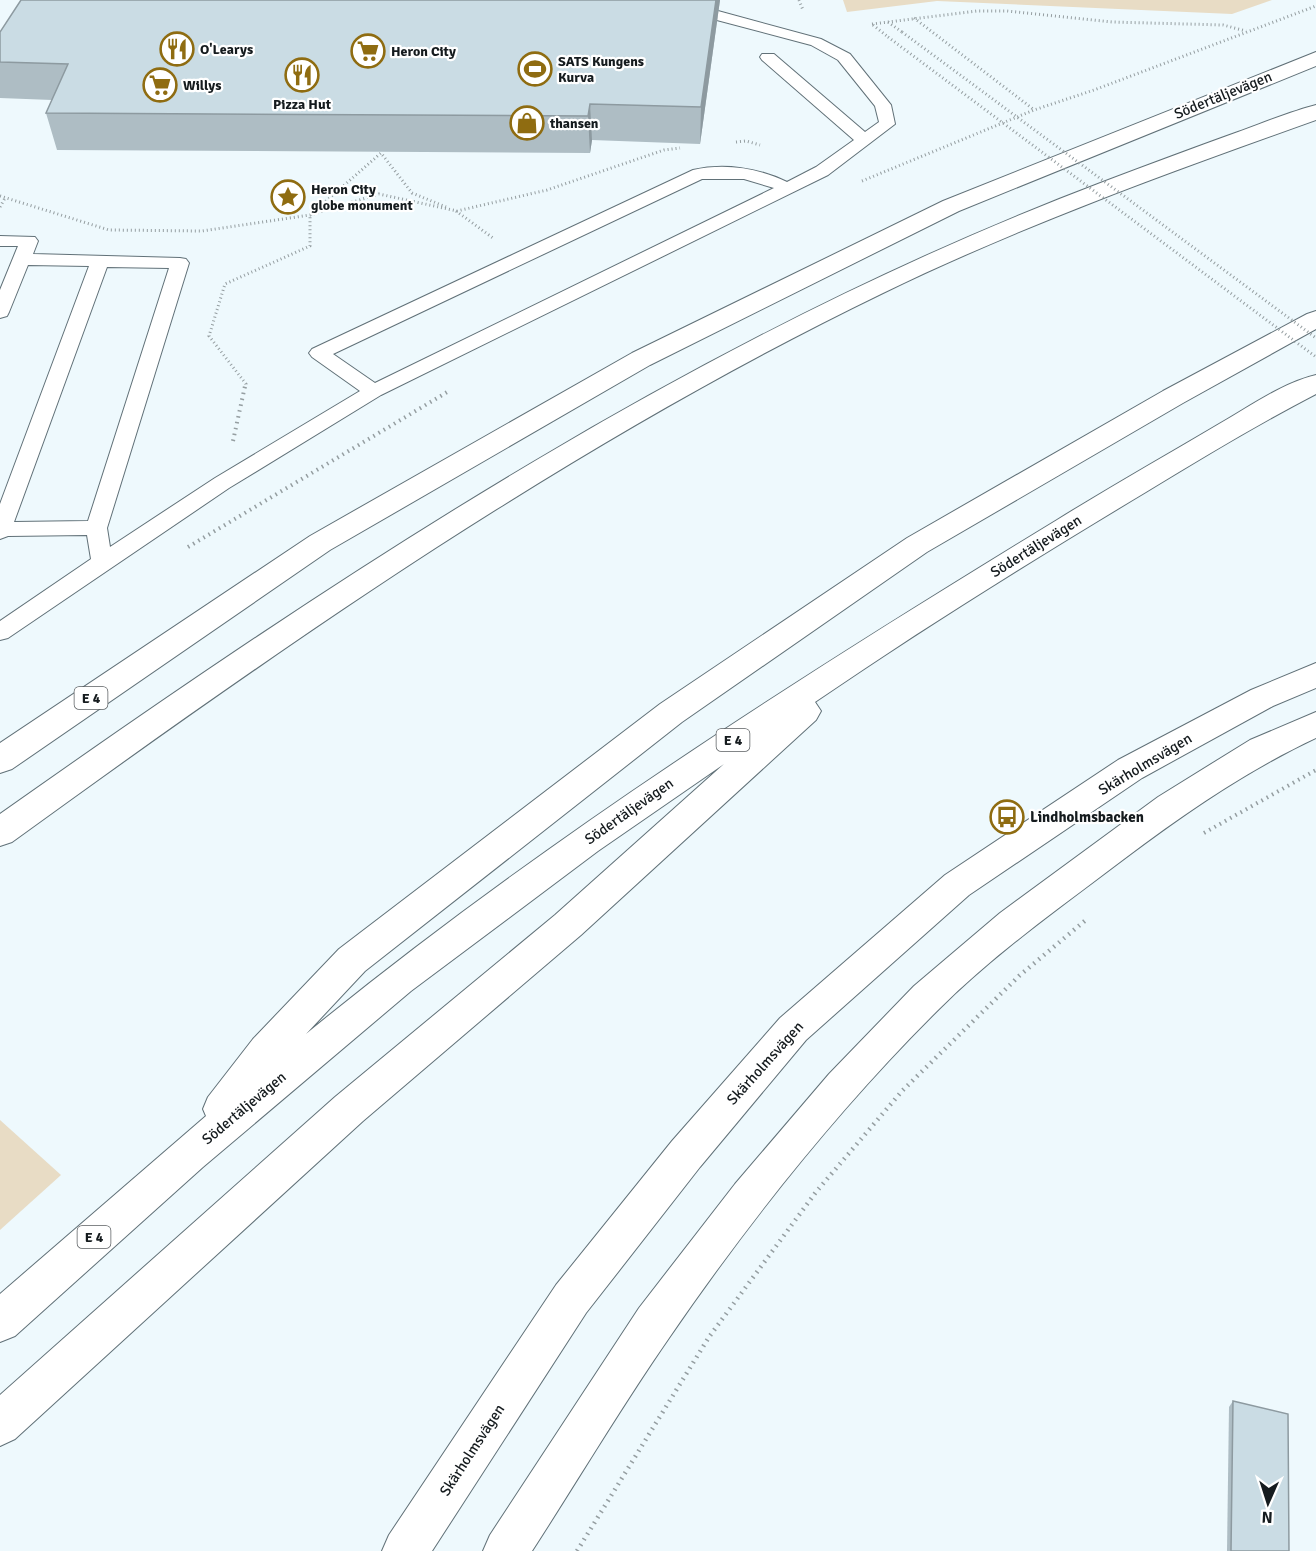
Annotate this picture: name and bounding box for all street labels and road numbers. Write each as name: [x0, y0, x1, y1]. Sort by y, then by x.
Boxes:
street label: Södertäljevägen: [1171, 67, 1275, 123]
street label: Södertäljevägen: [987, 511, 1085, 581]
road number: E 4: [74, 687, 107, 709]
road number: E 4: [716, 729, 750, 751]
street label: Skärholmsvägen: [1095, 729, 1195, 799]
street label: Södertäljevägen: [581, 774, 677, 848]
street label: Skärholmsvägen: [723, 1018, 807, 1108]
street label: Södertäljevägen: [198, 1068, 290, 1148]
road number: E 4: [78, 1226, 110, 1248]
street label: Skärholmsvägen: [436, 1401, 508, 1499]

